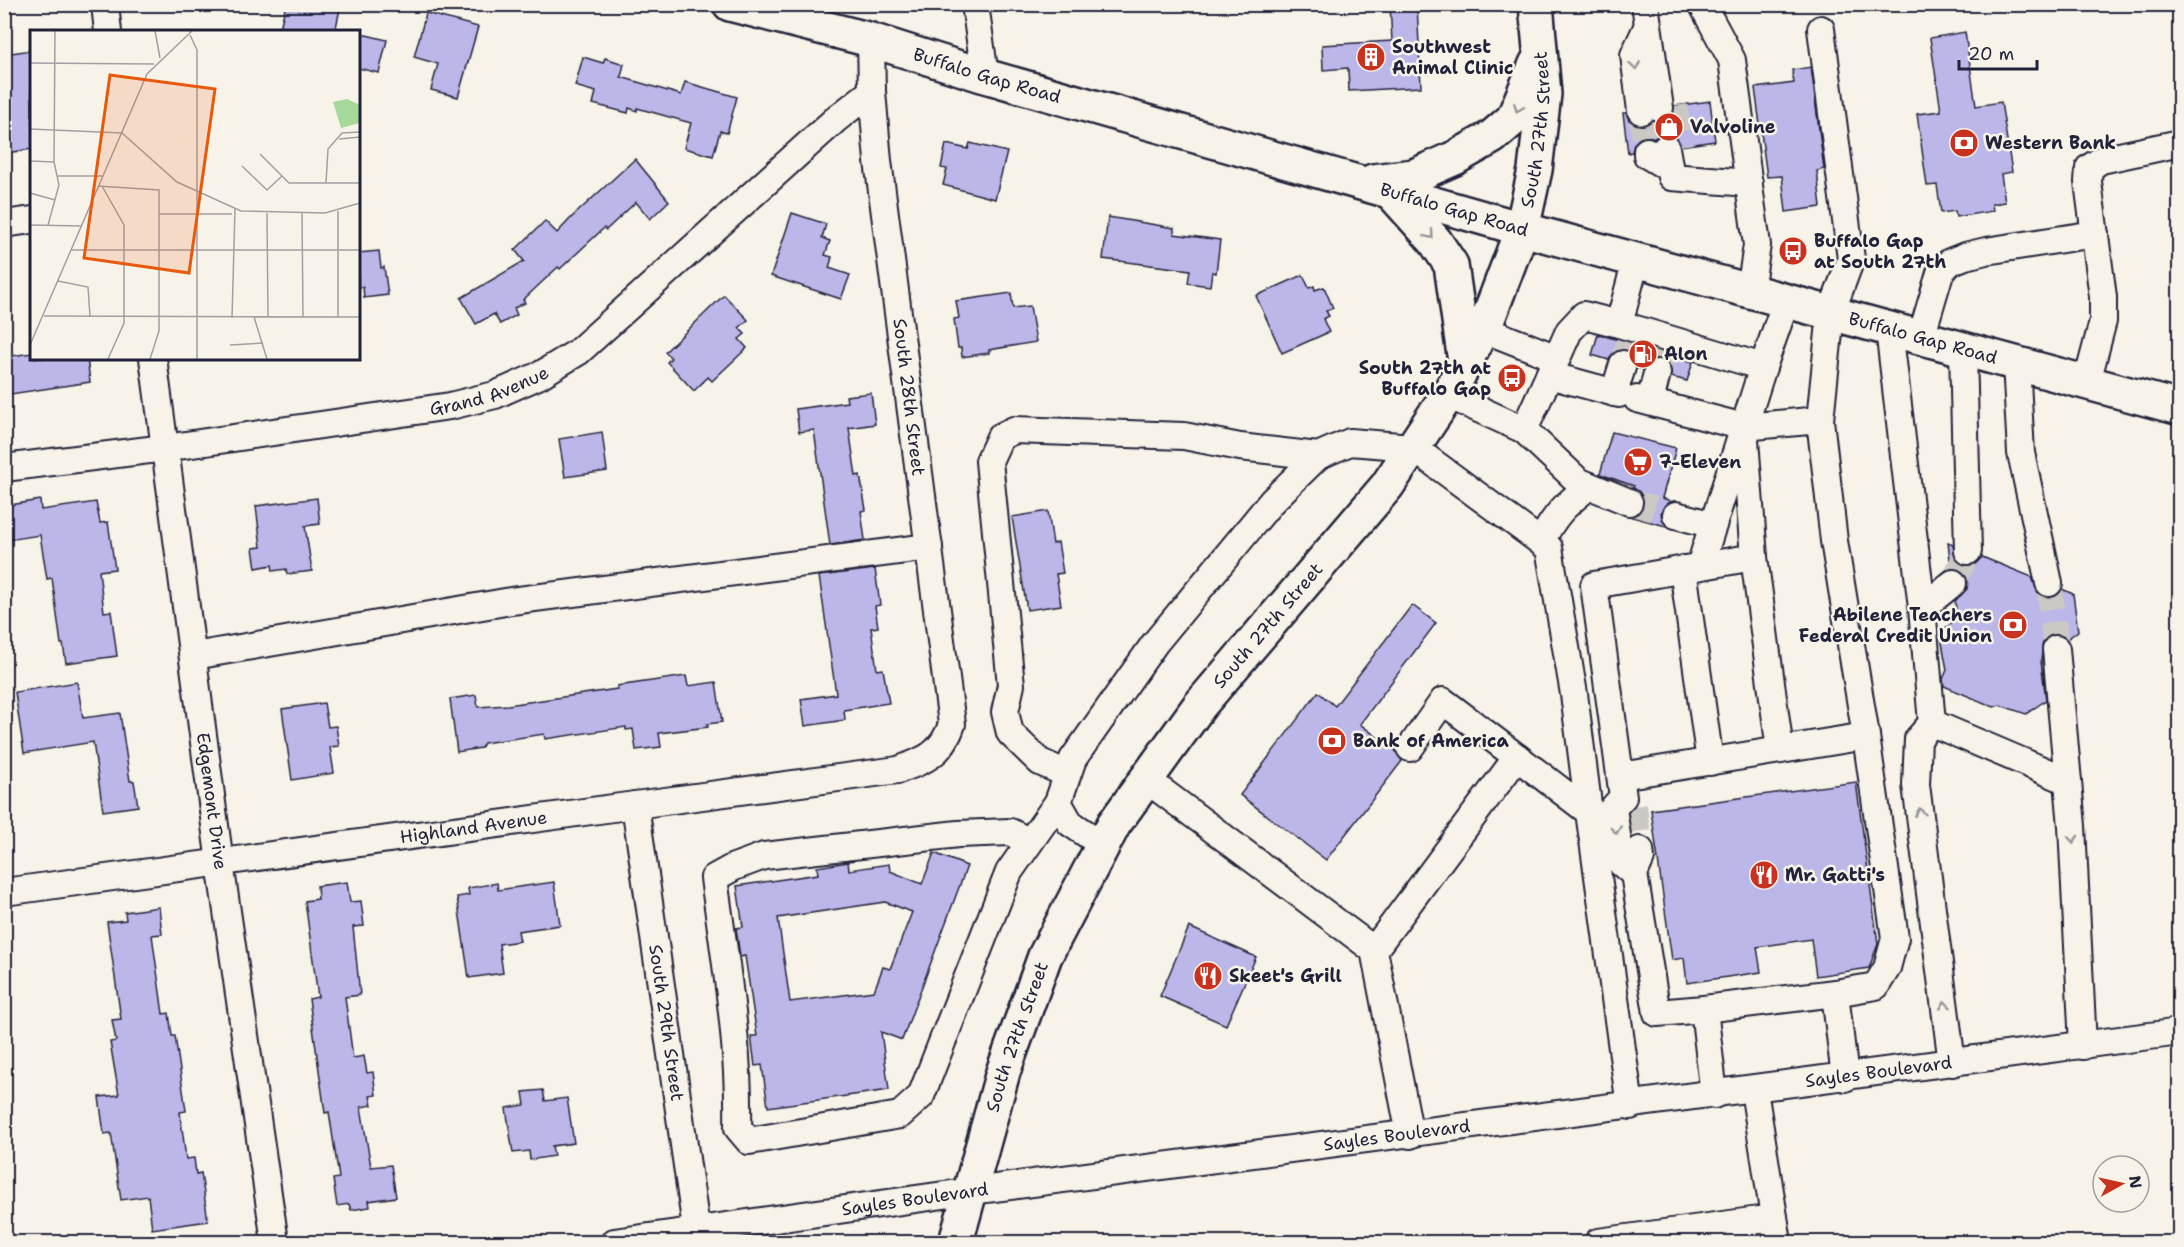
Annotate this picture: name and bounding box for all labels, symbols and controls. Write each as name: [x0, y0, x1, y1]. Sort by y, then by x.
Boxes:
inset map: [30, 30, 360, 360]
scale bar: [1959, 33, 2037, 71]
place label: Southwest Animal Clinic: [1392, 35, 1513, 80]
building icon: Southwest Animal Clinic: [1355, 41, 1387, 73]
street label: Buffalo Gap Road: [910, 42, 1064, 109]
text: 20 m: [1968, 42, 2014, 66]
street label: South 27th Street: [1515, 50, 1556, 210]
one-way arrow: [1629, 62, 1641, 71]
one-way arrow: [1513, 102, 1525, 113]
shop icon: Valvoline: [1653, 111, 1685, 143]
place label: Valvoline: [1690, 115, 1776, 139]
bank icon: Western Bank: [1948, 127, 1980, 159]
place label: Western Bank: [1985, 131, 2116, 155]
street label: Buffalo Gap Road: [1377, 177, 1531, 242]
one-way arrow: [1423, 228, 1434, 239]
place label: Buffalo Gap at South 27th: [1814, 229, 1946, 274]
bus stop icon: Buffalo Gap at South 27th: [1777, 235, 1809, 267]
street label: Buffalo Gap Road: [1846, 306, 2000, 370]
street label: South 28th Street: [887, 317, 931, 477]
fuel station icon: Alon: [1627, 338, 1659, 370]
place label: Alon: [1664, 342, 1707, 366]
place label: South 27th at Buffalo Gap: [1359, 356, 1491, 401]
street label: Grand Avenue: [428, 360, 553, 421]
bus stop icon: South 27th at Buffalo Gap: [1496, 362, 1528, 394]
supermarket icon: 7-Eleven: [1622, 446, 1654, 478]
place label: 7-Eleven: [1659, 450, 1741, 474]
street label: South 27th Street: [1208, 558, 1328, 693]
place label: Abilene Teachers Federal Credit Union: [1799, 603, 1992, 648]
bank icon: Abilene Teachers Federal Credit Union: [1997, 609, 2029, 641]
bank icon: Bank of America: [1316, 725, 1348, 757]
place label: Bank of America: [1353, 729, 1509, 753]
street label: Edgemont Drive: [191, 731, 233, 871]
street label: Highland Avenue: [398, 805, 549, 849]
one-way arrow: [1914, 807, 1926, 816]
one-way arrow: [1610, 826, 1622, 835]
one-way arrow: [2066, 834, 2079, 843]
restaurant icon: Mr. Gatti's: [1748, 859, 1780, 891]
place label: Mr. Gatti's: [1785, 863, 1885, 887]
street label: South 29th Street: [643, 943, 690, 1103]
street label: South 27th Street: [980, 958, 1054, 1115]
restaurant icon: Skeet's Grill: [1192, 960, 1224, 992]
place label: Skeet's Grill: [1229, 964, 1342, 988]
one-way arrow: [1939, 1001, 1952, 1010]
street label: Sayles Boulevard: [1804, 1050, 1953, 1093]
street label: Sayles Boulevard: [1322, 1114, 1472, 1157]
north arrow: [2091, 1154, 2151, 1214]
text: N: [2124, 1174, 2147, 1190]
street label: Sayles Boulevard: [840, 1177, 990, 1221]

